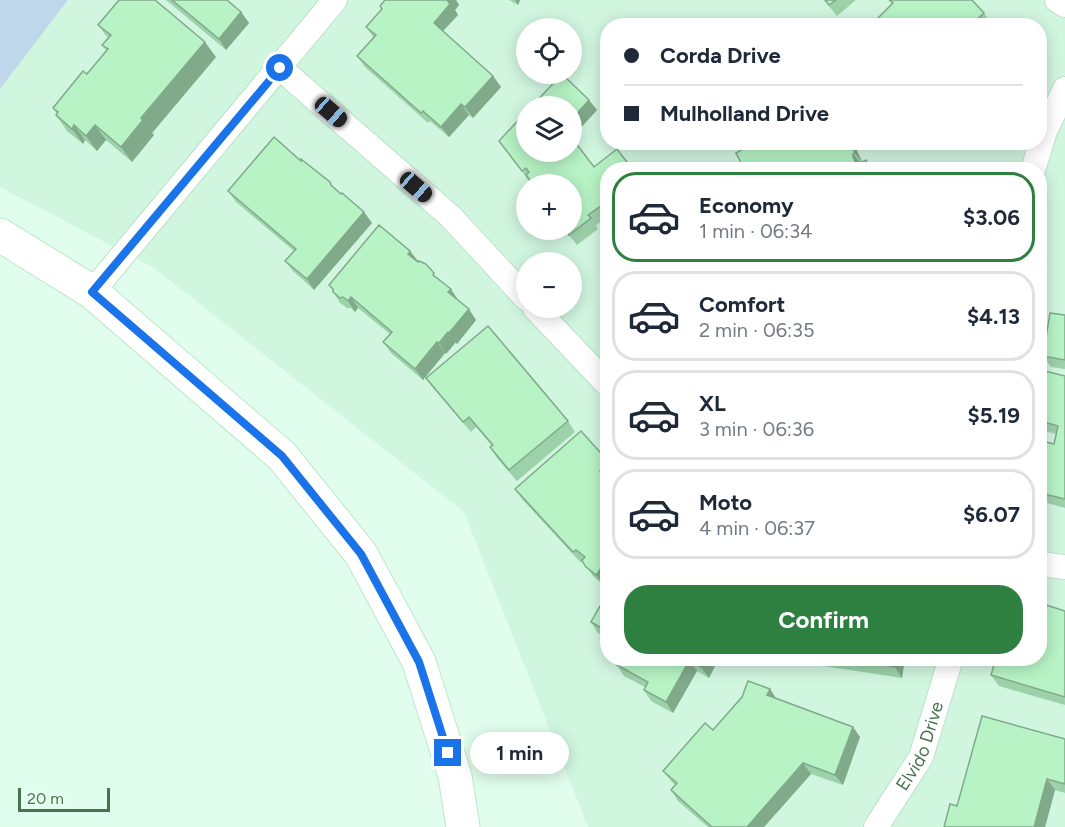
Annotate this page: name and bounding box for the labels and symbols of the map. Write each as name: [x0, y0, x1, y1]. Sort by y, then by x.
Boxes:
route start: [266, 54, 293, 81]
car: [312, 93, 350, 131]
car: [397, 168, 435, 206]
street label: Elvido Drive: [891, 699, 948, 795]
callout: 1 min: [469, 732, 568, 774]
route end: [434, 739, 461, 766]
scale bar: [18, 785, 110, 812]

